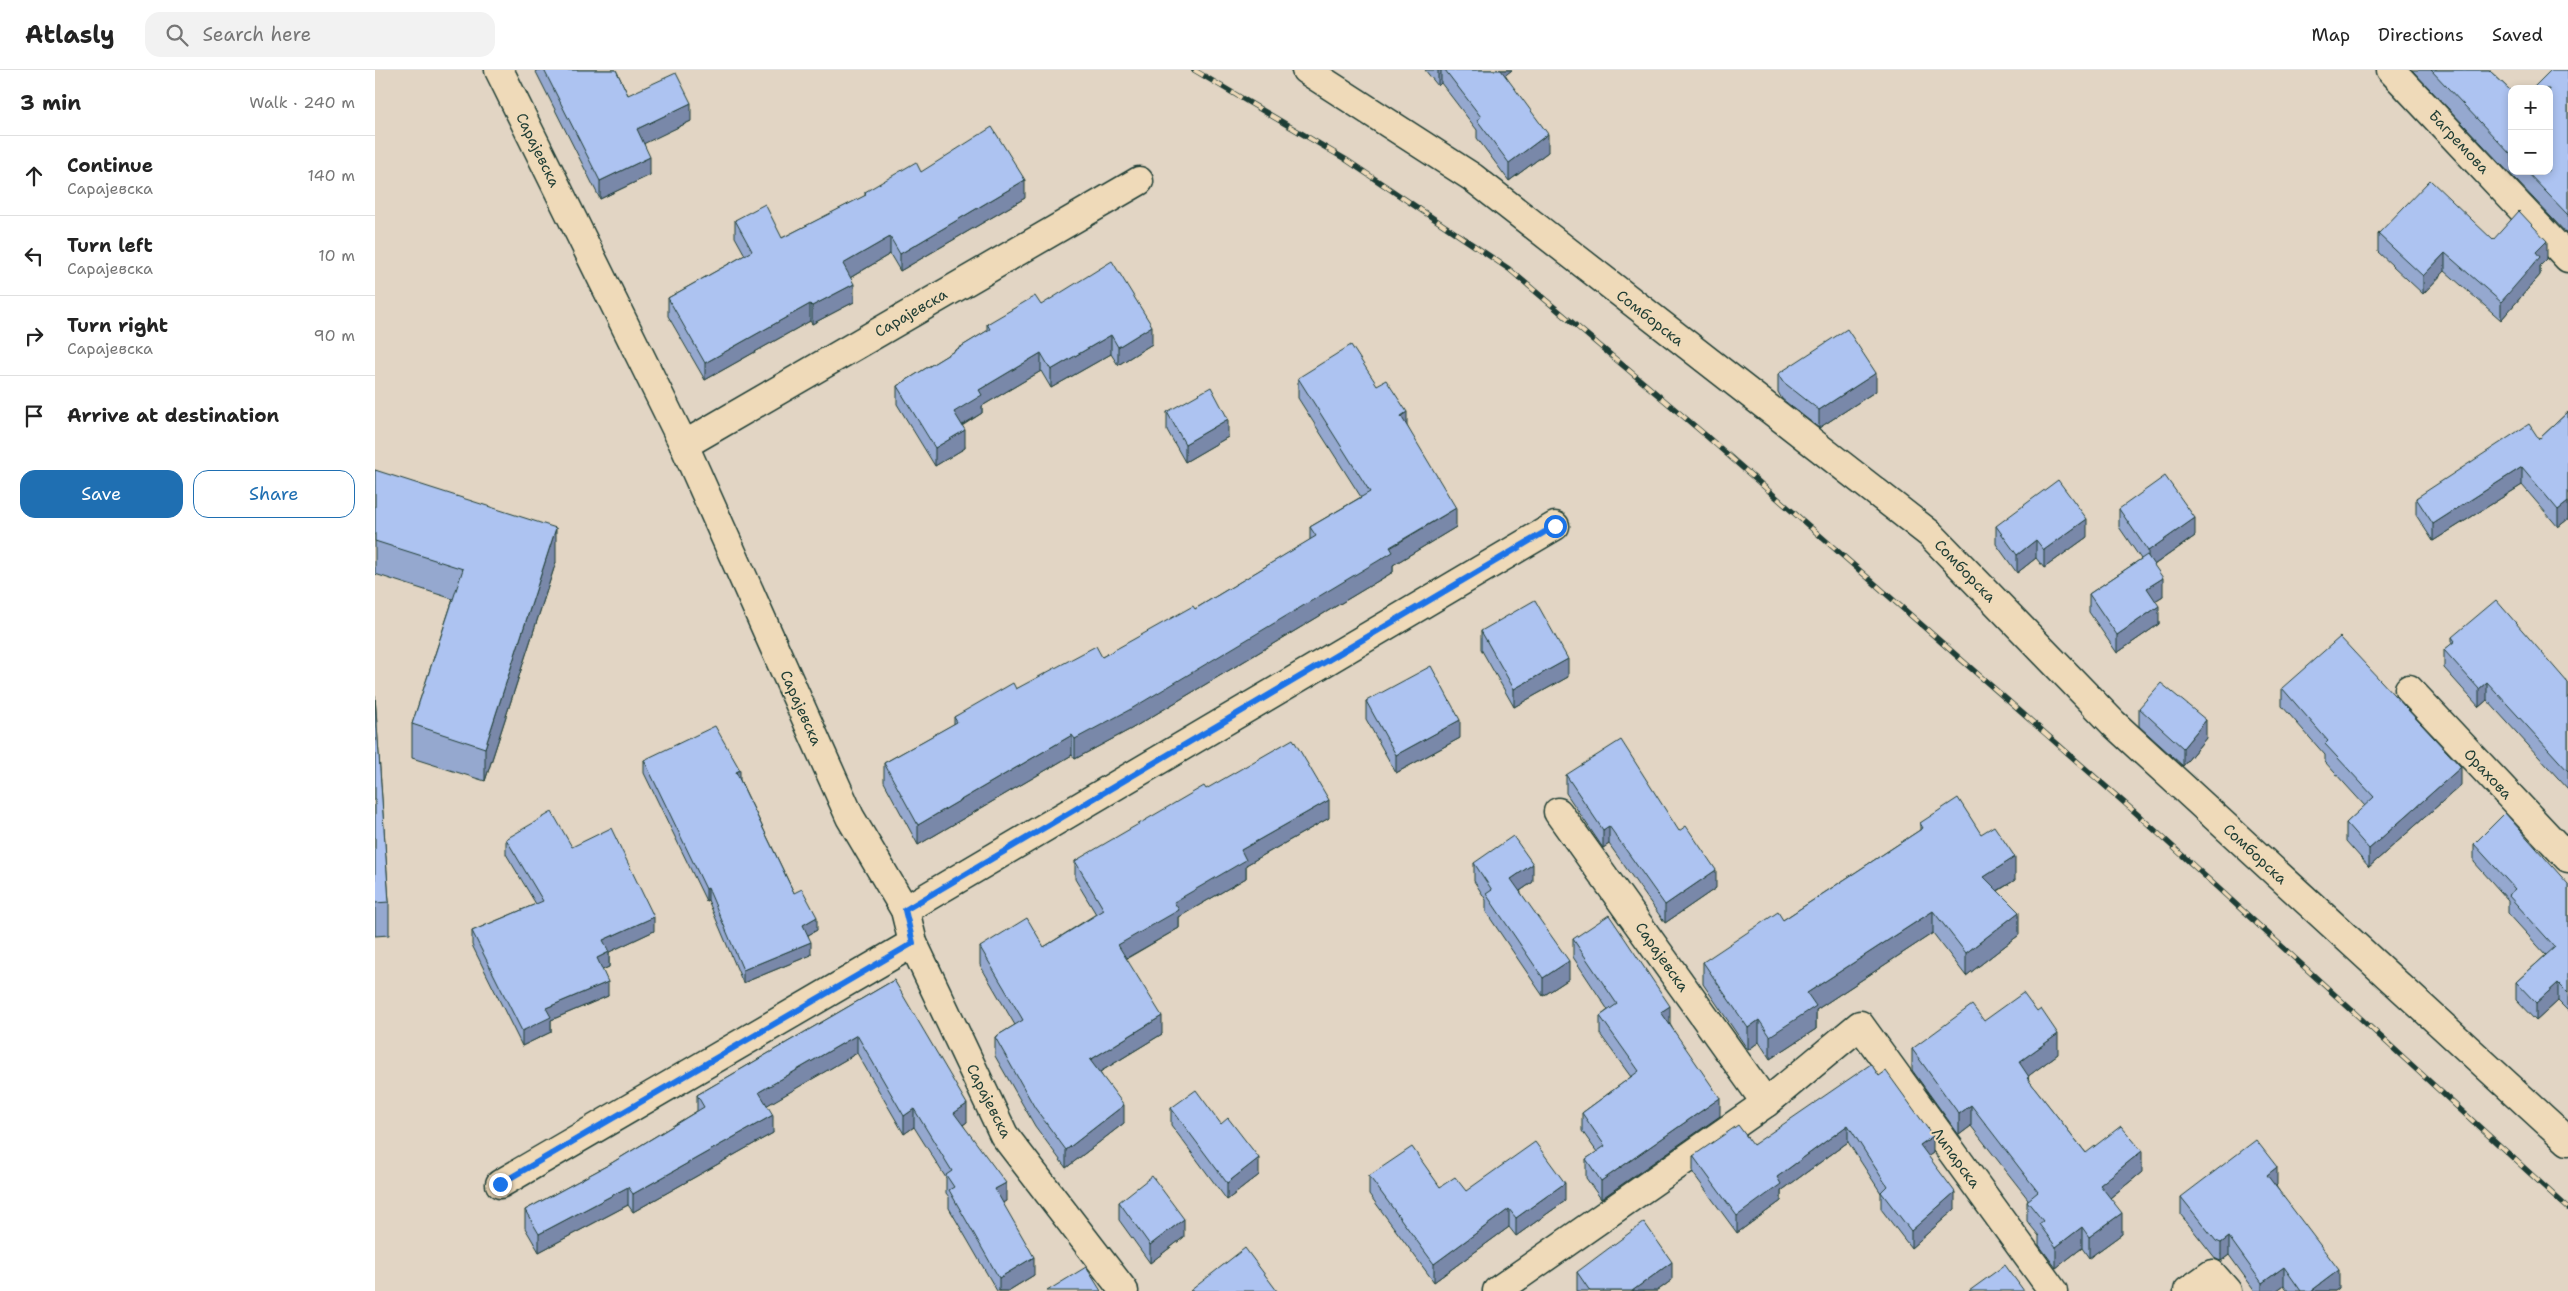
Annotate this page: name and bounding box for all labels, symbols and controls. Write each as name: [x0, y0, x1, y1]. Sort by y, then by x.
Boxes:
search box: [145, 12, 495, 57]
text: Atlasly: [25, 19, 115, 51]
icon: search: [163, 21, 191, 49]
text: Search here: [203, 22, 311, 47]
text: Map: [2312, 23, 2350, 47]
text: Directions: [2378, 23, 2464, 47]
text: Saved: [2492, 23, 2543, 47]
map controls: [2508, 85, 2553, 175]
button: +: [2508, 85, 2553, 130]
text: 3 min: [20, 89, 81, 117]
text: Walk · 240 m: [249, 92, 355, 113]
street label: Багремова: [2424, 106, 2494, 179]
street label: Сарајевска: [511, 109, 565, 191]
button: −: [2508, 130, 2553, 175]
text: Continue: [67, 153, 153, 178]
icon: ahead: [20, 162, 48, 190]
text: 140 m: [308, 165, 355, 186]
text: Сарајевска: [67, 178, 153, 199]
text: Turn left: [67, 233, 153, 258]
icon: left: [20, 242, 48, 270]
text: 10 m: [318, 245, 355, 266]
text: Сарајевска: [67, 258, 153, 279]
street label: Сарајевска: [871, 284, 952, 342]
street label: Сомборска: [1612, 285, 1688, 351]
text: Turn right: [67, 313, 168, 338]
icon: right: [20, 322, 48, 350]
text: 90 m: [314, 325, 355, 346]
text: Сарајевска: [67, 338, 153, 359]
icon: arrive: [20, 402, 48, 430]
text: Arrive at destination: [67, 403, 279, 428]
button: Save: [20, 470, 183, 518]
button: Share: [193, 470, 355, 518]
route start: [1544, 515, 1567, 538]
street label: Сомборска: [1930, 535, 2001, 607]
street label: Сарајевска: [775, 667, 827, 750]
street label: Орахова: [2459, 744, 2517, 804]
street label: Сомборска: [2219, 819, 2292, 889]
street label: Сарајевска: [1631, 918, 1694, 996]
street label: Сарајевска: [962, 1061, 1017, 1142]
street label: Липарска: [1927, 1124, 1985, 1193]
route end: [489, 1173, 512, 1196]

